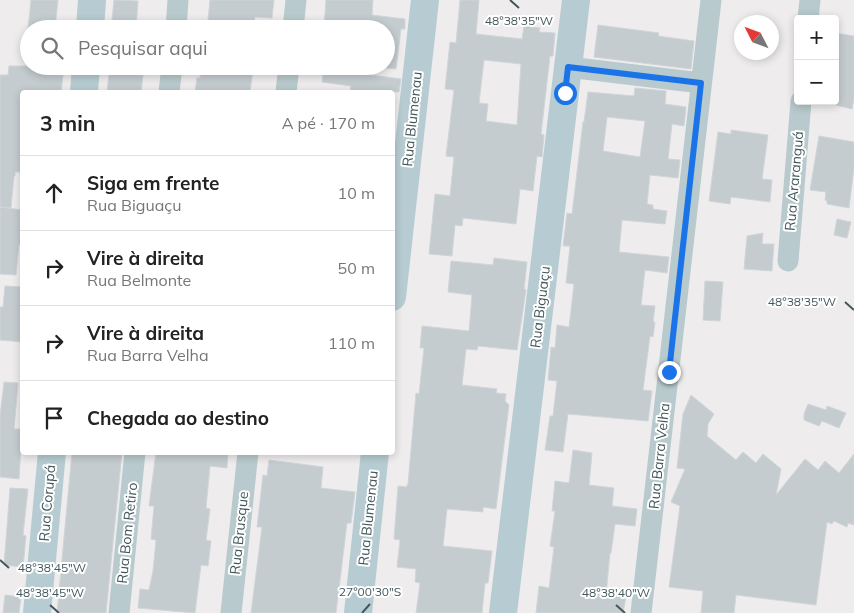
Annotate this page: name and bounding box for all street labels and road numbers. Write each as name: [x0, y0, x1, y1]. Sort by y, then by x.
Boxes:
street label: Rua Blumenau: [398, 71, 426, 167]
street label: Rua Araranguá: [781, 130, 807, 232]
street label: Rua Biguaçu: [526, 265, 554, 349]
street label: Rua Barra Velha: [644, 402, 674, 510]
street label: Rua Corupá: [35, 464, 59, 542]
street label: Rua Blumenau: [354, 470, 382, 566]
street label: Rua Bom Retiro: [113, 482, 141, 584]
street label: Rua Brusque: [226, 491, 252, 575]

